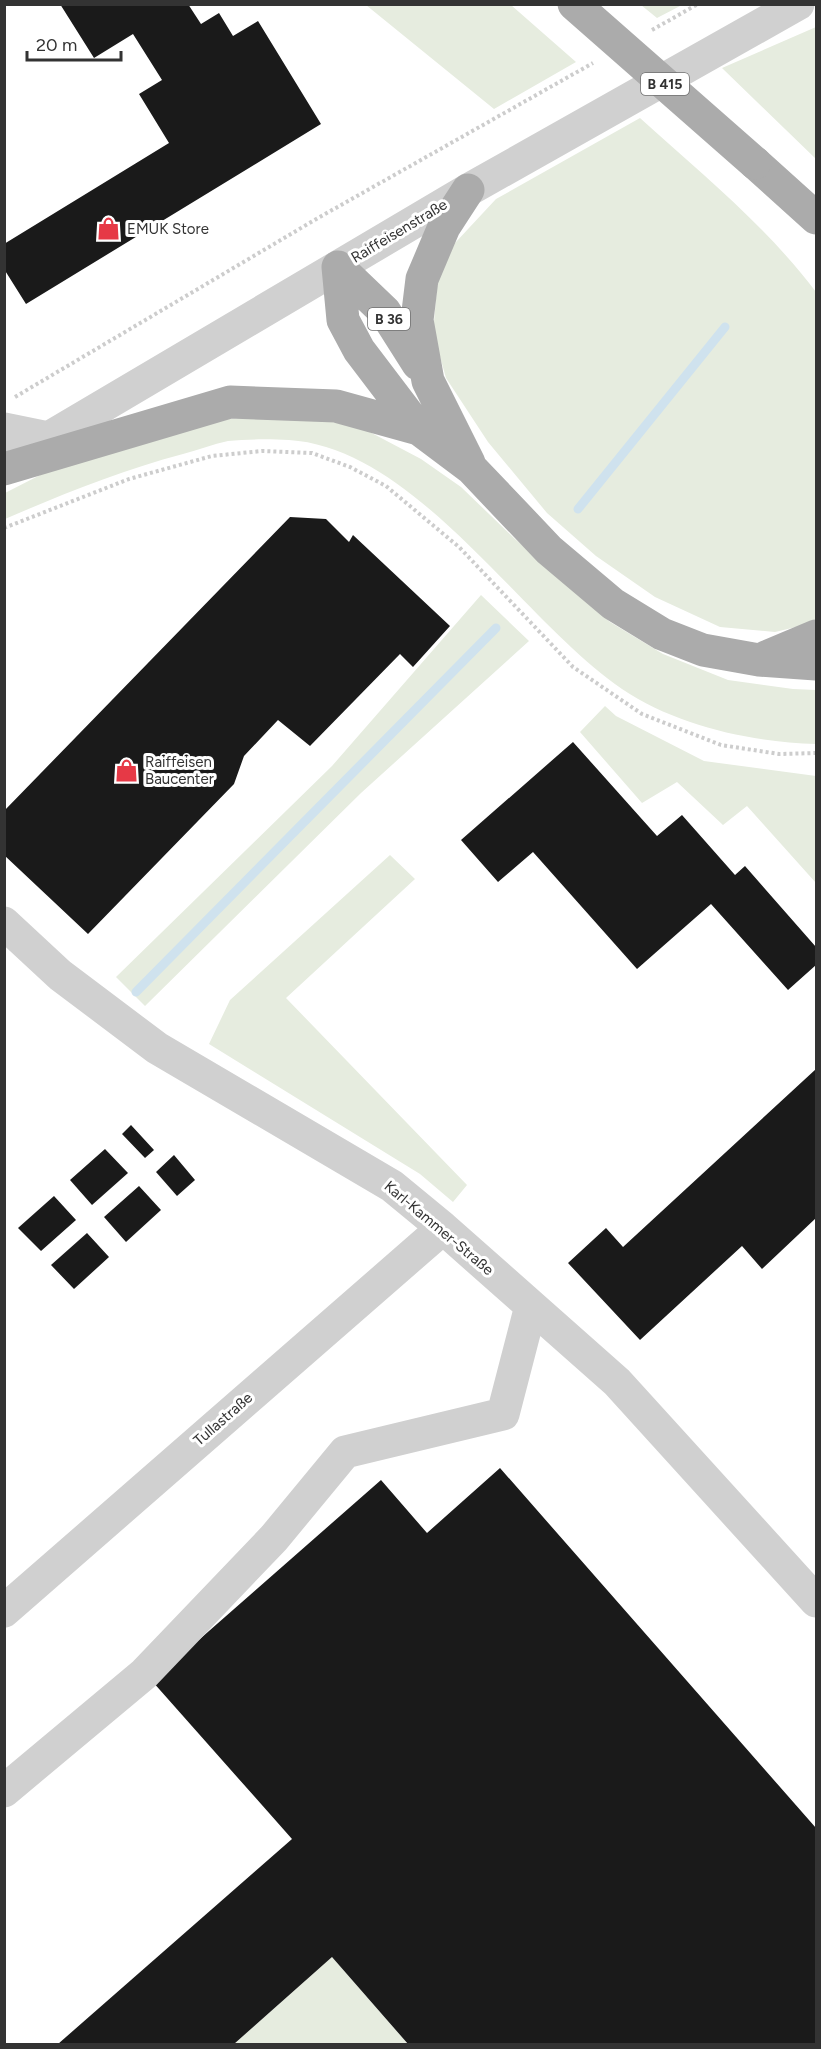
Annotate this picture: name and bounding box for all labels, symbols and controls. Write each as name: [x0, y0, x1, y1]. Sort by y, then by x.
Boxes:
scale bar: [27, 24, 122, 62]
text: 20 m: [36, 34, 77, 56]
road number: B 415: [641, 73, 689, 95]
street label: Raiffeisenstraße: [348, 195, 450, 267]
shop icon: EMUK Store: [96, 216, 122, 242]
place label: EMUK Store: [127, 220, 209, 238]
road number: B 36: [368, 308, 410, 330]
place label: Raiffeisen Baucenter: [145, 753, 214, 788]
shop icon: Raiffeisen Baucenter: [114, 758, 140, 784]
street label: Karl-Kammer-Straße: [381, 1177, 497, 1279]
street label: Tullastraße: [190, 1389, 256, 1449]

